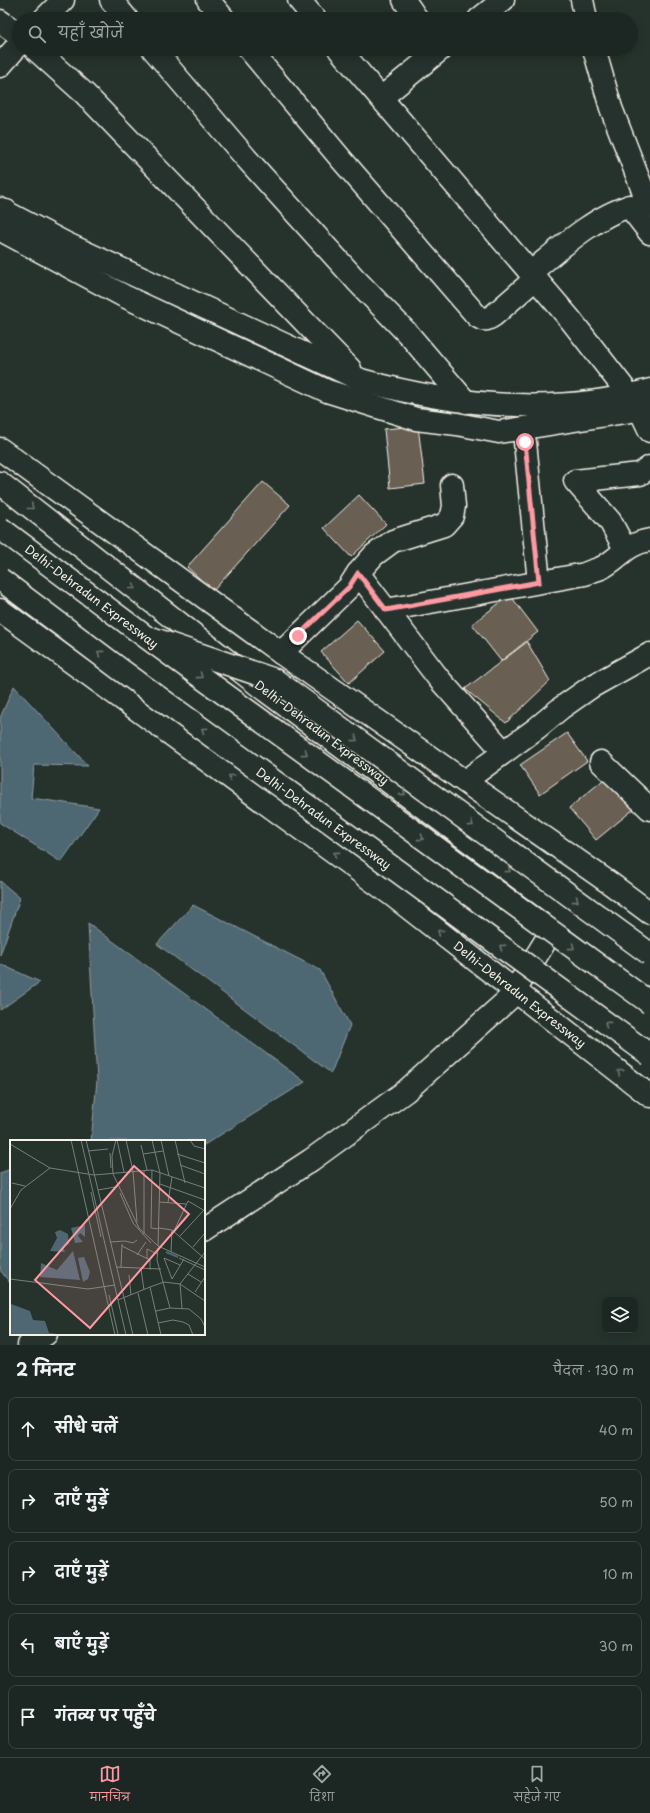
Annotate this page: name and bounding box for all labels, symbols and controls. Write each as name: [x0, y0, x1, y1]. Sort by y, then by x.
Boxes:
search box: [12, 12, 638, 56]
text: यहाँ खोजें: [58, 20, 124, 43]
icon: search: [26, 23, 48, 45]
route start: [516, 433, 534, 451]
one-way arrow: [26, 502, 33, 509]
street label: Delhi-Dehradun Expressway: [21, 540, 163, 652]
one-way arrow: [129, 582, 136, 589]
route end: [289, 627, 307, 645]
one-way arrow: [97, 651, 104, 658]
one-way arrow: [196, 671, 203, 679]
street label: Delhi–Dehradun Expressway: [251, 676, 393, 788]
one-way arrow: [202, 728, 209, 735]
one-way arrow: [350, 734, 357, 741]
one-way arrow: [301, 748, 308, 755]
street label: Delhi-Dehradun Expressway: [253, 763, 395, 873]
one-way arrow: [228, 775, 235, 782]
one-way arrow: [399, 788, 406, 795]
one-way arrow: [466, 819, 473, 826]
one-way arrow: [417, 833, 424, 840]
one-way arrow: [333, 852, 340, 859]
one-way arrow: [504, 865, 511, 873]
one-way arrow: [572, 896, 579, 903]
one-way arrow: [437, 929, 444, 936]
street label: Delhi–Dehradun Expressway: [450, 936, 590, 1052]
one-way arrow: [568, 942, 575, 950]
one-way arrow: [499, 945, 506, 952]
one-way arrow: [604, 1021, 611, 1028]
one-way arrow: [617, 1070, 624, 1077]
inset map: [10, 1140, 205, 1335]
map controls: [602, 1297, 638, 1333]
button: layers: [602, 1297, 638, 1333]
text: 2 मिनट: [16, 1356, 75, 1382]
text: पैदल · 130 m: [553, 1360, 634, 1379]
text: सीधे चलें: [55, 1415, 117, 1438]
icon: ahead: [17, 1418, 39, 1440]
text: 40 m: [599, 1420, 633, 1439]
text: दाएँ मुड़ें: [55, 1487, 108, 1510]
icon: right: [17, 1490, 39, 1512]
text: 50 m: [599, 1492, 633, 1511]
text: दाएँ मुड़ें: [55, 1559, 108, 1582]
icon: right: [17, 1562, 39, 1584]
text: 10 m: [603, 1564, 633, 1583]
text: बाएँ मुड़ें: [55, 1631, 109, 1654]
icon: left: [17, 1634, 39, 1656]
text: 30 m: [599, 1636, 633, 1655]
text: गंतव्य पर पहुँचे: [55, 1703, 156, 1726]
icon: arrive: [17, 1706, 39, 1728]
tab: मानचित्र: [90, 1763, 130, 1809]
tab: दिशा: [309, 1763, 334, 1809]
tab: सहेजे गए: [514, 1763, 560, 1809]

